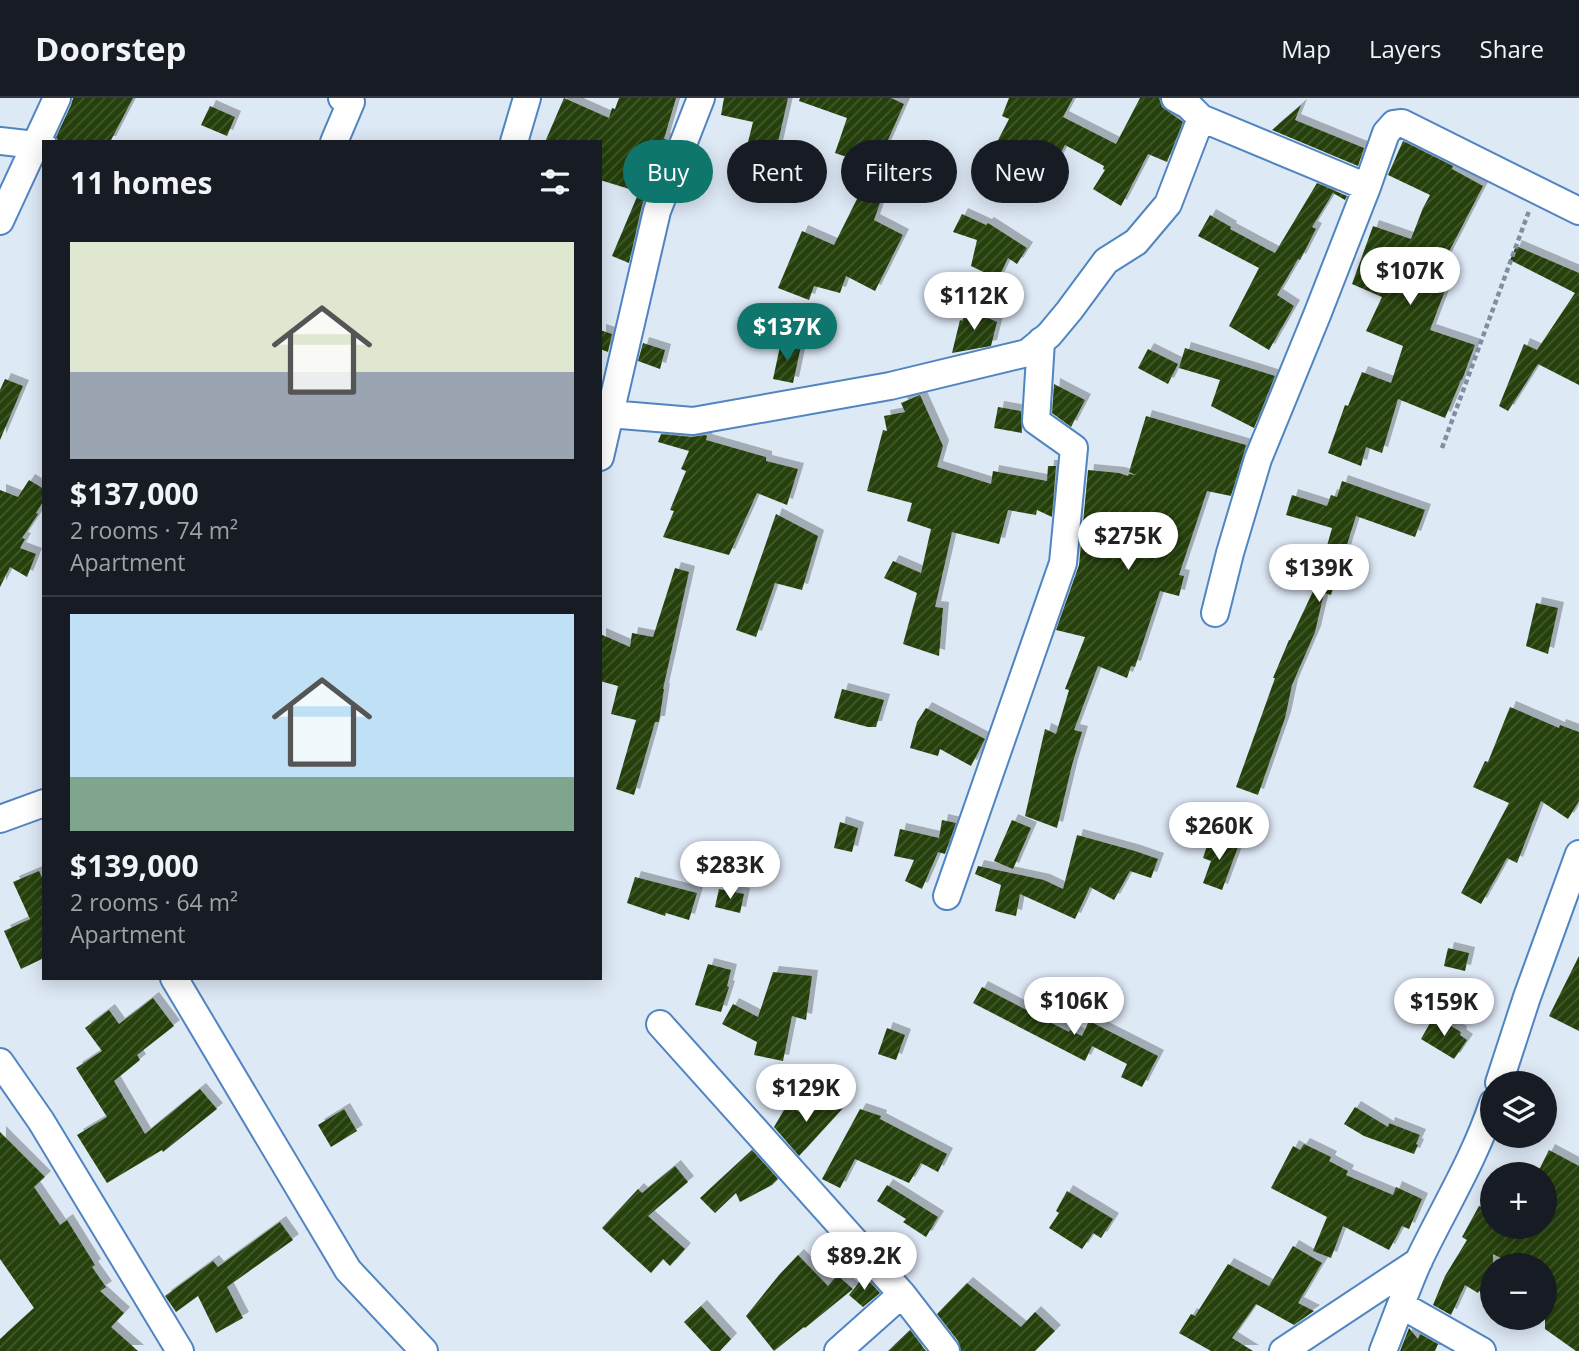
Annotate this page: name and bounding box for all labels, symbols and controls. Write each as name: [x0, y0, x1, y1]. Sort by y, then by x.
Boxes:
text: Doorstep: [35, 26, 186, 71]
text: Map: [1281, 32, 1331, 65]
text: Layers: [1369, 32, 1442, 65]
text: Share: [1480, 32, 1544, 65]
chip: Buy: [623, 140, 713, 203]
chip: Rent: [727, 140, 827, 203]
chip: Filters: [841, 140, 957, 203]
chip: New: [971, 140, 1069, 203]
text: 11 homes: [70, 162, 213, 203]
icon: filters: [536, 163, 574, 201]
pin: $107K: [1361, 248, 1459, 307]
text: $107K: [1376, 254, 1444, 286]
pin: $112K: [925, 272, 1023, 332]
text: $112K: [940, 279, 1008, 311]
icon: home: [259, 287, 385, 413]
pin: $137K: [738, 303, 836, 363]
text: $137K: [753, 310, 821, 342]
text: $137,000: [70, 473, 199, 514]
pin: $275K: [1079, 512, 1177, 572]
text: 2 rooms · 74 m²: [70, 514, 238, 546]
text: $275K: [1094, 519, 1162, 551]
pin: $139K: [1270, 545, 1368, 604]
text: Apartment: [70, 546, 186, 578]
text: $139K: [1285, 551, 1353, 583]
icon: home: [259, 659, 385, 785]
pin: $260K: [1170, 802, 1268, 862]
text: $260K: [1185, 809, 1253, 841]
pin: $283K: [681, 842, 779, 901]
text: $139,000: [70, 845, 199, 886]
text: $283K: [696, 848, 764, 880]
text: 2 rooms · 64 m²: [70, 886, 238, 918]
text: Apartment: [70, 918, 186, 950]
pin: $106K: [1025, 978, 1123, 1037]
pin: $159K: [1395, 978, 1493, 1038]
text: $106K: [1040, 984, 1108, 1016]
text: $159K: [1410, 985, 1478, 1017]
pin: $129K: [757, 1065, 855, 1124]
text: $129K: [772, 1071, 840, 1103]
map controls: [1480, 1071, 1557, 1330]
button: layers: [1480, 1071, 1557, 1148]
button: +: [1480, 1162, 1557, 1239]
pin: $89.2K: [807, 1232, 921, 1292]
text: $89.2K: [827, 1239, 901, 1271]
button: −: [1480, 1253, 1557, 1330]

